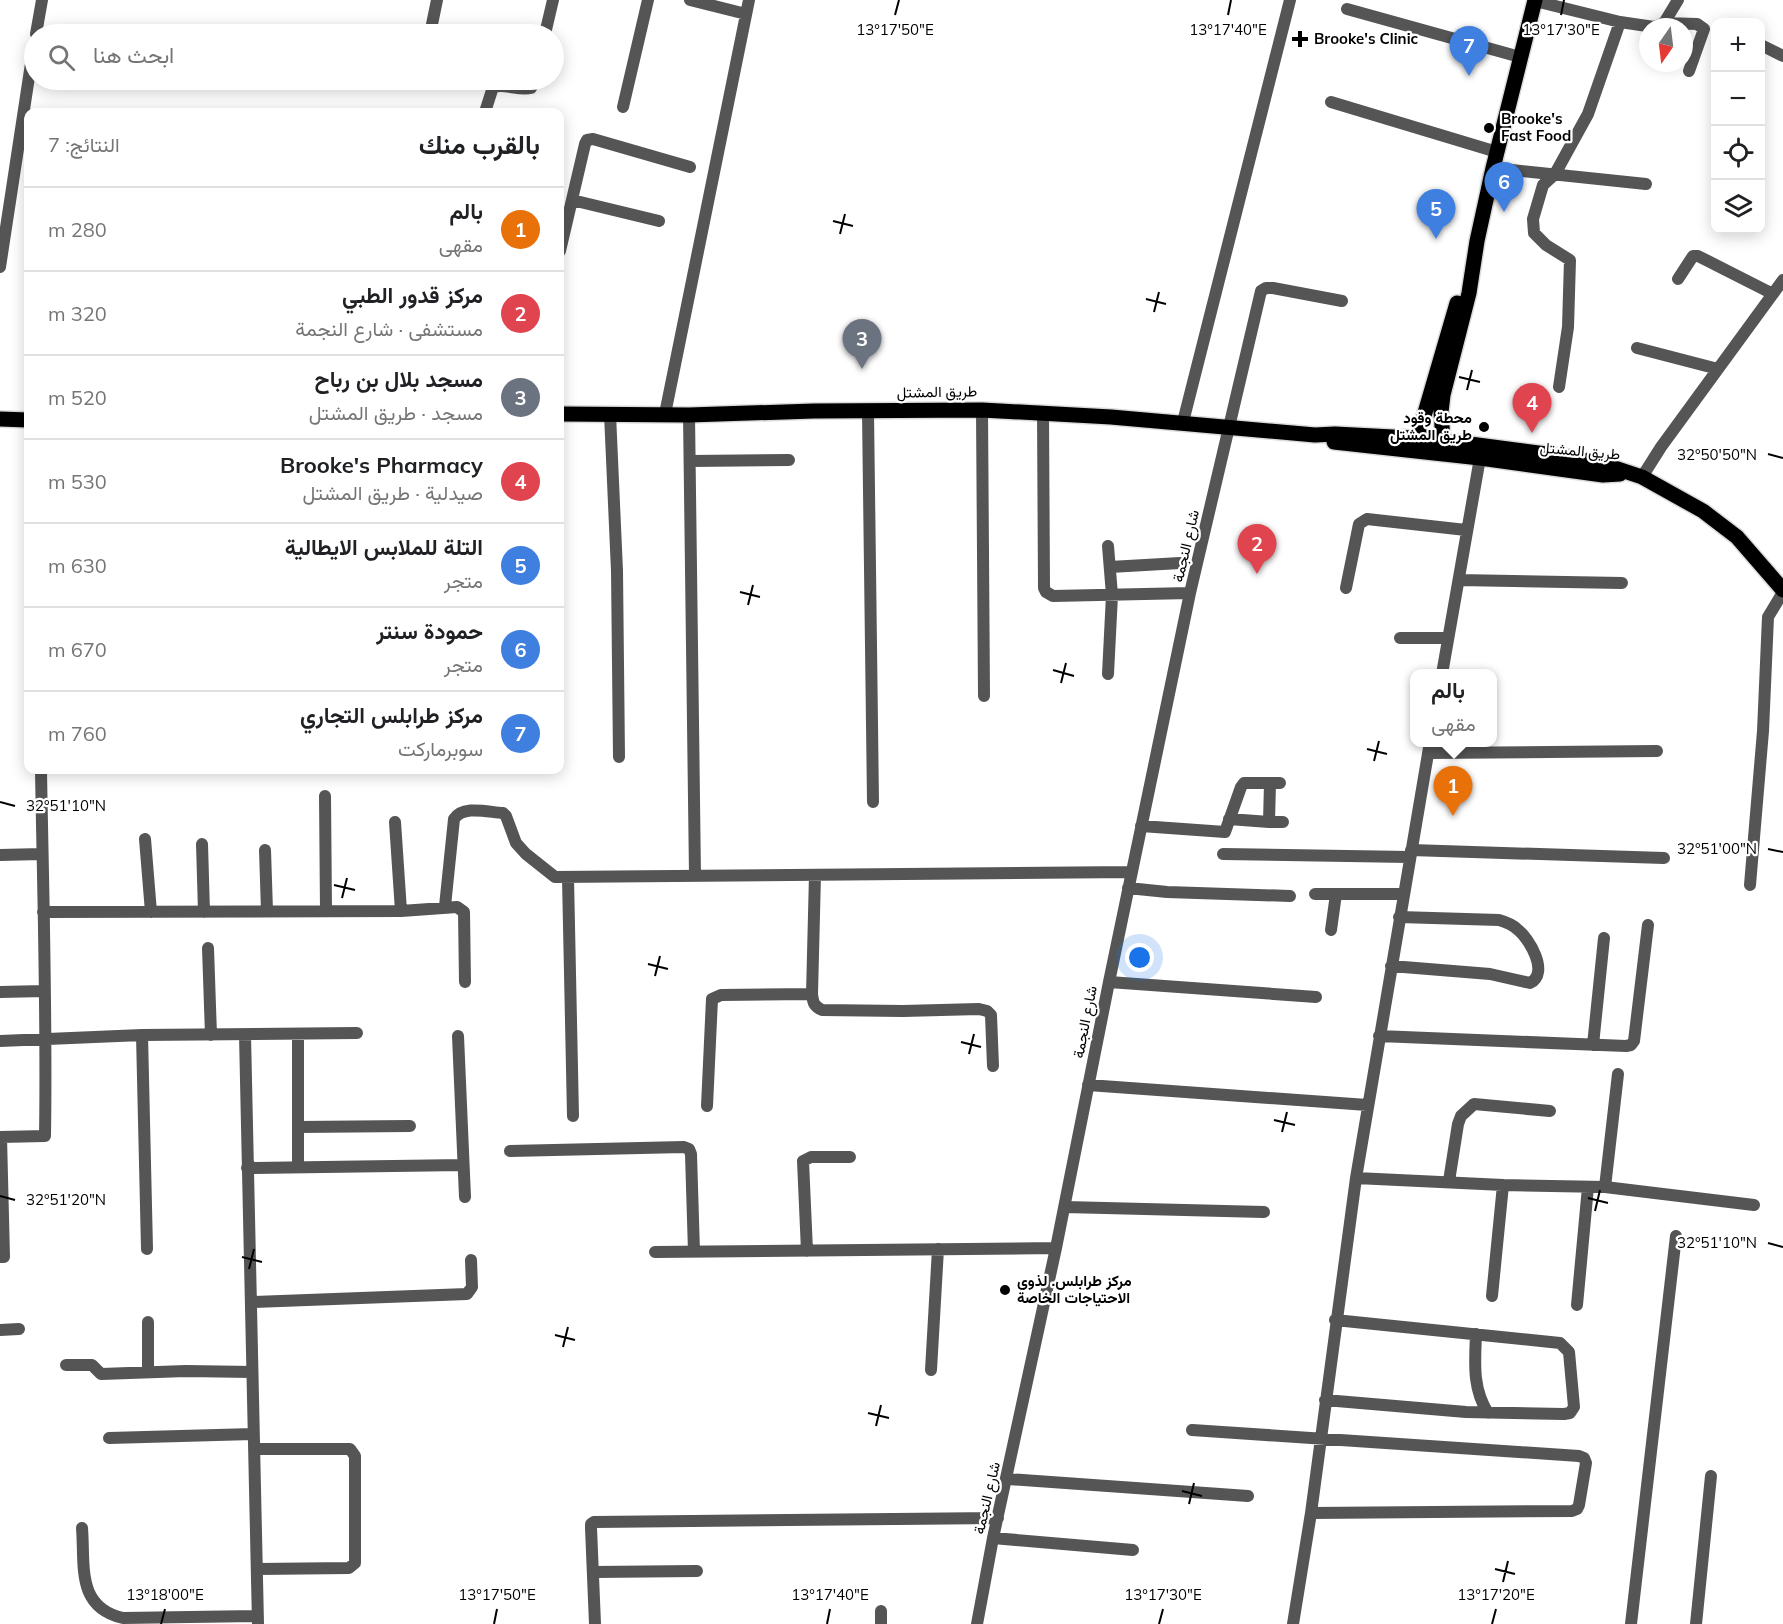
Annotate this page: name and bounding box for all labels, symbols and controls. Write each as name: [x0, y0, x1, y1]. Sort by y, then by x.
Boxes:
north arrow: [1639, 18, 1693, 72]
map controls: [1711, 18, 1765, 234]
button: +: [1711, 18, 1765, 72]
text: 13°17'50"E: [856, 20, 934, 39]
text: 13°17'40"E: [1189, 20, 1267, 39]
text: 13°17'30"E: [1522, 20, 1600, 39]
search box: [24, 24, 564, 90]
pin: 7: [1450, 26, 1488, 76]
place label: Brooke's Clinic: [1314, 29, 1419, 48]
marker: Brooke's Clinic: [1291, 30, 1309, 48]
icon: search: [45, 41, 78, 74]
text: ابحث هنا: [93, 41, 174, 69]
button: −: [1711, 72, 1765, 126]
place label: Brooke's Fast Food: [1501, 109, 1571, 145]
marker: Brooke's Fast Food: [1482, 121, 1496, 135]
button: locate: [1711, 126, 1765, 180]
text: بالقرب منك: [419, 128, 540, 161]
text: النتائج: 7: [48, 132, 120, 157]
pin: 6: [1484, 162, 1524, 212]
button: layers: [1711, 180, 1765, 234]
pin: 5: [1416, 190, 1456, 239]
text: بالم: [449, 197, 483, 225]
text: 280 m: [48, 217, 107, 242]
text: 1: [515, 217, 527, 242]
text: مقهى: [439, 232, 483, 257]
text: مركز قدور الطبي: [342, 281, 483, 309]
text: 320 m: [48, 301, 107, 326]
text: 2: [515, 301, 527, 326]
text: مستشفى · شارع النجمة: [295, 316, 483, 341]
pin: 3: [842, 320, 882, 369]
text: مسجد بلال بن رباح: [315, 365, 483, 393]
street label: طريق المشتل: [897, 381, 978, 403]
pin: 4: [1512, 384, 1552, 433]
text: 520 m: [48, 385, 107, 410]
text: 3: [515, 385, 527, 410]
text: مسجد · طريق المشتل: [309, 400, 483, 425]
place label: محطة وقود طريق المشتل: [1390, 408, 1472, 444]
marker: محطة وقود طريق المشتل: [1477, 420, 1491, 434]
street label: طريق المشتل: [1539, 438, 1621, 464]
text: 32°50'50"N: [1677, 445, 1757, 464]
text: Brooke's Pharmacy: [280, 451, 483, 479]
text: 530 m: [48, 469, 107, 494]
text: 4: [515, 469, 527, 494]
text: صيدلية · طريق المشتل: [303, 480, 483, 505]
street label: شارع النجمة: [1168, 508, 1205, 584]
pin: 2: [1238, 524, 1276, 574]
text: التلة للملابس الايطالية: [285, 533, 483, 561]
text: 630 m: [48, 553, 107, 578]
text: 5: [515, 553, 527, 578]
text: متجر: [444, 568, 483, 593]
text: حمودة سنتر: [376, 617, 483, 645]
text: 670 m: [48, 637, 107, 662]
text: 6: [515, 637, 527, 662]
text: متجر: [444, 652, 483, 677]
popup: [1410, 669, 1497, 747]
text: بالم: [1431, 676, 1465, 704]
text: مركز طرابلس التجاري: [300, 701, 483, 729]
text: مقهى: [1431, 711, 1476, 736]
text: 760 m: [48, 721, 107, 746]
text: 7: [515, 721, 527, 746]
text: سوبرماركت: [398, 736, 483, 761]
pin: 1: [1434, 766, 1472, 816]
text: 32°51'10"N: [26, 796, 106, 815]
text: 32°51'00"N: [1677, 839, 1757, 858]
your location: [1125, 943, 1154, 972]
street label: شارع النجمة: [1068, 984, 1103, 1060]
text: 32°51'20"N: [26, 1190, 106, 1209]
text: 32°51'10"N: [1677, 1233, 1757, 1252]
place label: مركز طرابلس. لذوي الاحتياجات الخاصة: [1017, 1271, 1132, 1307]
marker: مركز طرابلس. لذوي الاحتياجات الخاصة: [998, 1283, 1012, 1297]
street label: شارع النجمة: [969, 1460, 1006, 1536]
text: 13°18'00"E: [126, 1585, 204, 1604]
text: 13°17'50"E: [458, 1585, 536, 1604]
text: 13°17'40"E: [791, 1585, 869, 1604]
text: 13°17'30"E: [1124, 1585, 1202, 1604]
text: 13°17'20"E: [1457, 1585, 1535, 1604]

